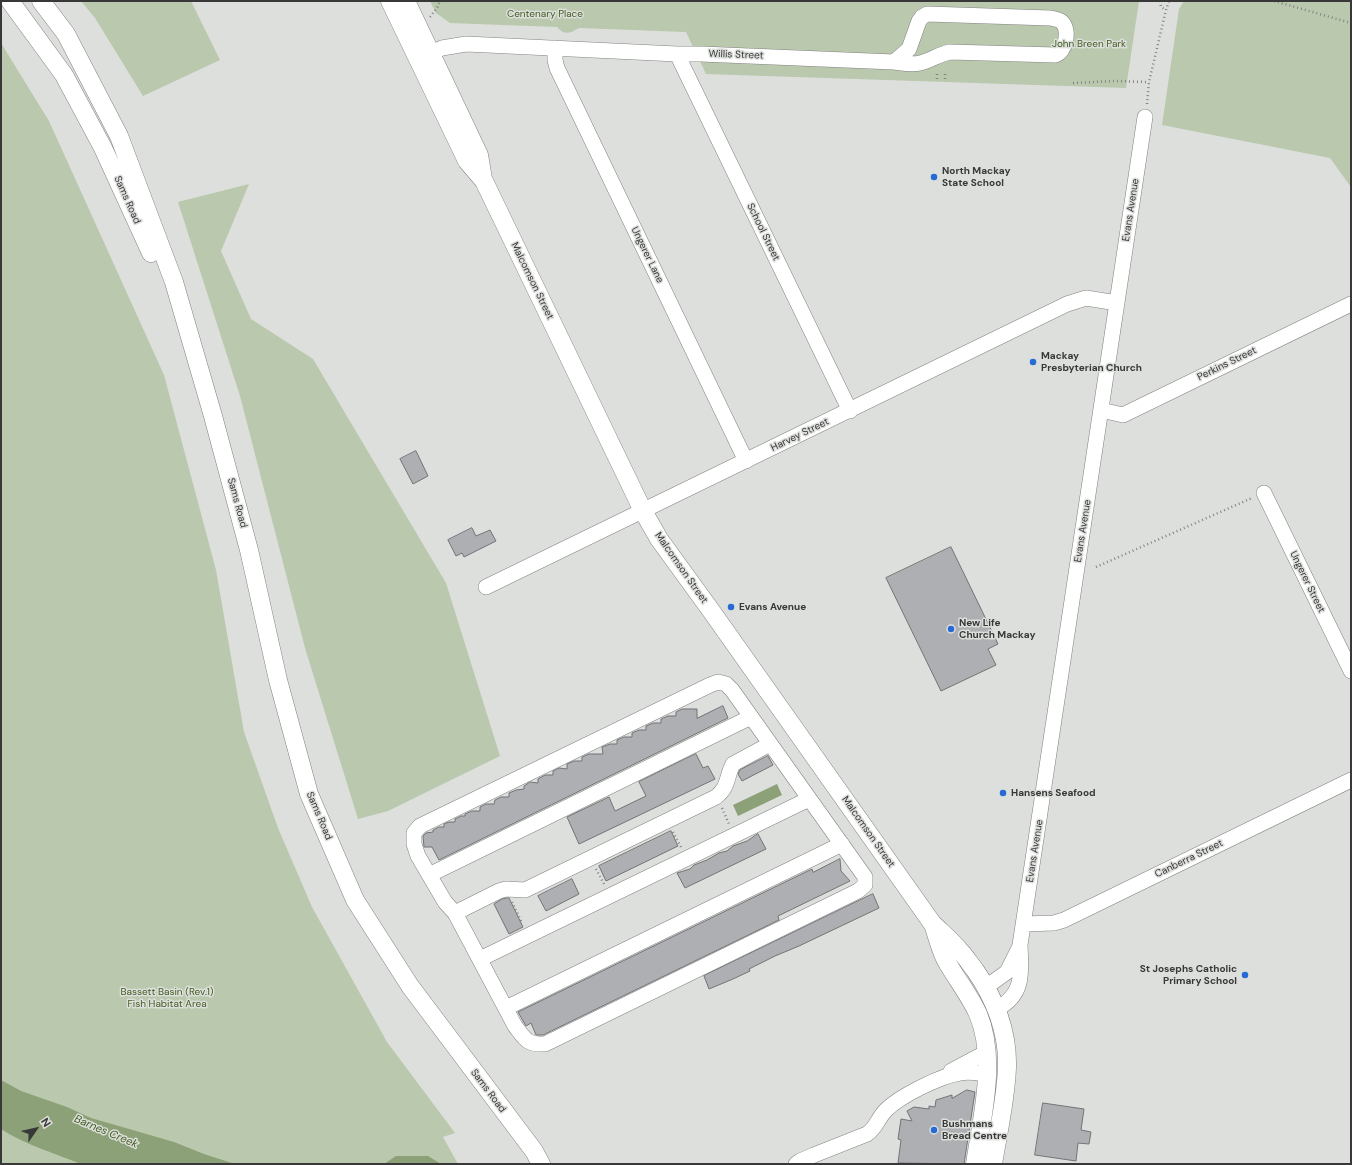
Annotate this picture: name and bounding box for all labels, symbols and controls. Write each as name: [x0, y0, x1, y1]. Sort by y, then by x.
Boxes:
park label: Centenary Place: [507, 8, 583, 20]
park label: John Breen Park: [1052, 38, 1126, 50]
street label: Willis Street: [708, 48, 764, 62]
place label: North Mackay State School: [942, 165, 1010, 188]
marker: North Mackay State School: [929, 172, 939, 182]
street label: Sams Road: [111, 174, 143, 226]
street label: Evans Avenue: [1120, 178, 1142, 242]
street label: School Street: [744, 201, 782, 263]
street label: Ungerer Lane: [628, 225, 666, 285]
street label: Malcomson Street: [508, 240, 556, 322]
street label: Perkins Street: [1196, 345, 1258, 383]
place label: Mackay Presbyterian Church: [1041, 350, 1142, 374]
marker: Mackay Presbyterian Church: [1028, 357, 1038, 367]
street label: Harvey Street: [769, 416, 831, 454]
street label: Sams Road: [225, 477, 249, 529]
street label: Evans Avenue: [1072, 499, 1094, 563]
street label: Malcomson Street: [652, 530, 710, 606]
street label: Ungerer Street: [1287, 549, 1327, 615]
place label: Evans Avenue: [739, 601, 806, 613]
marker: Evans Avenue: [726, 602, 736, 612]
place label: New Life Church Mackay: [959, 617, 1035, 640]
marker: New Life Church Mackay: [946, 624, 956, 634]
place label: Hansens Seafood: [1011, 787, 1096, 799]
marker: Hansens Seafood: [998, 788, 1008, 798]
street label: Sams Road: [303, 790, 335, 842]
street label: Malcomson Street: [839, 794, 897, 870]
street label: Evans Avenue: [1024, 819, 1046, 883]
street label: Canberra Street: [1153, 837, 1225, 881]
place label: St Josephs Catholic Primary School: [1140, 963, 1237, 986]
marker: St Josephs Catholic Primary School: [1240, 970, 1250, 980]
park label: Bassett Basin (Rev.1) Fish Habitat Area: [120, 986, 214, 1010]
street label: Sams Road: [468, 1067, 508, 1115]
north arrow: [16, 1109, 56, 1149]
water label: Barnes Creek: [72, 1113, 140, 1151]
text: N: [38, 1115, 54, 1130]
place label: Bushmans Bread Centre: [942, 1118, 1007, 1142]
marker: Bushmans Bread Centre: [929, 1125, 939, 1135]

